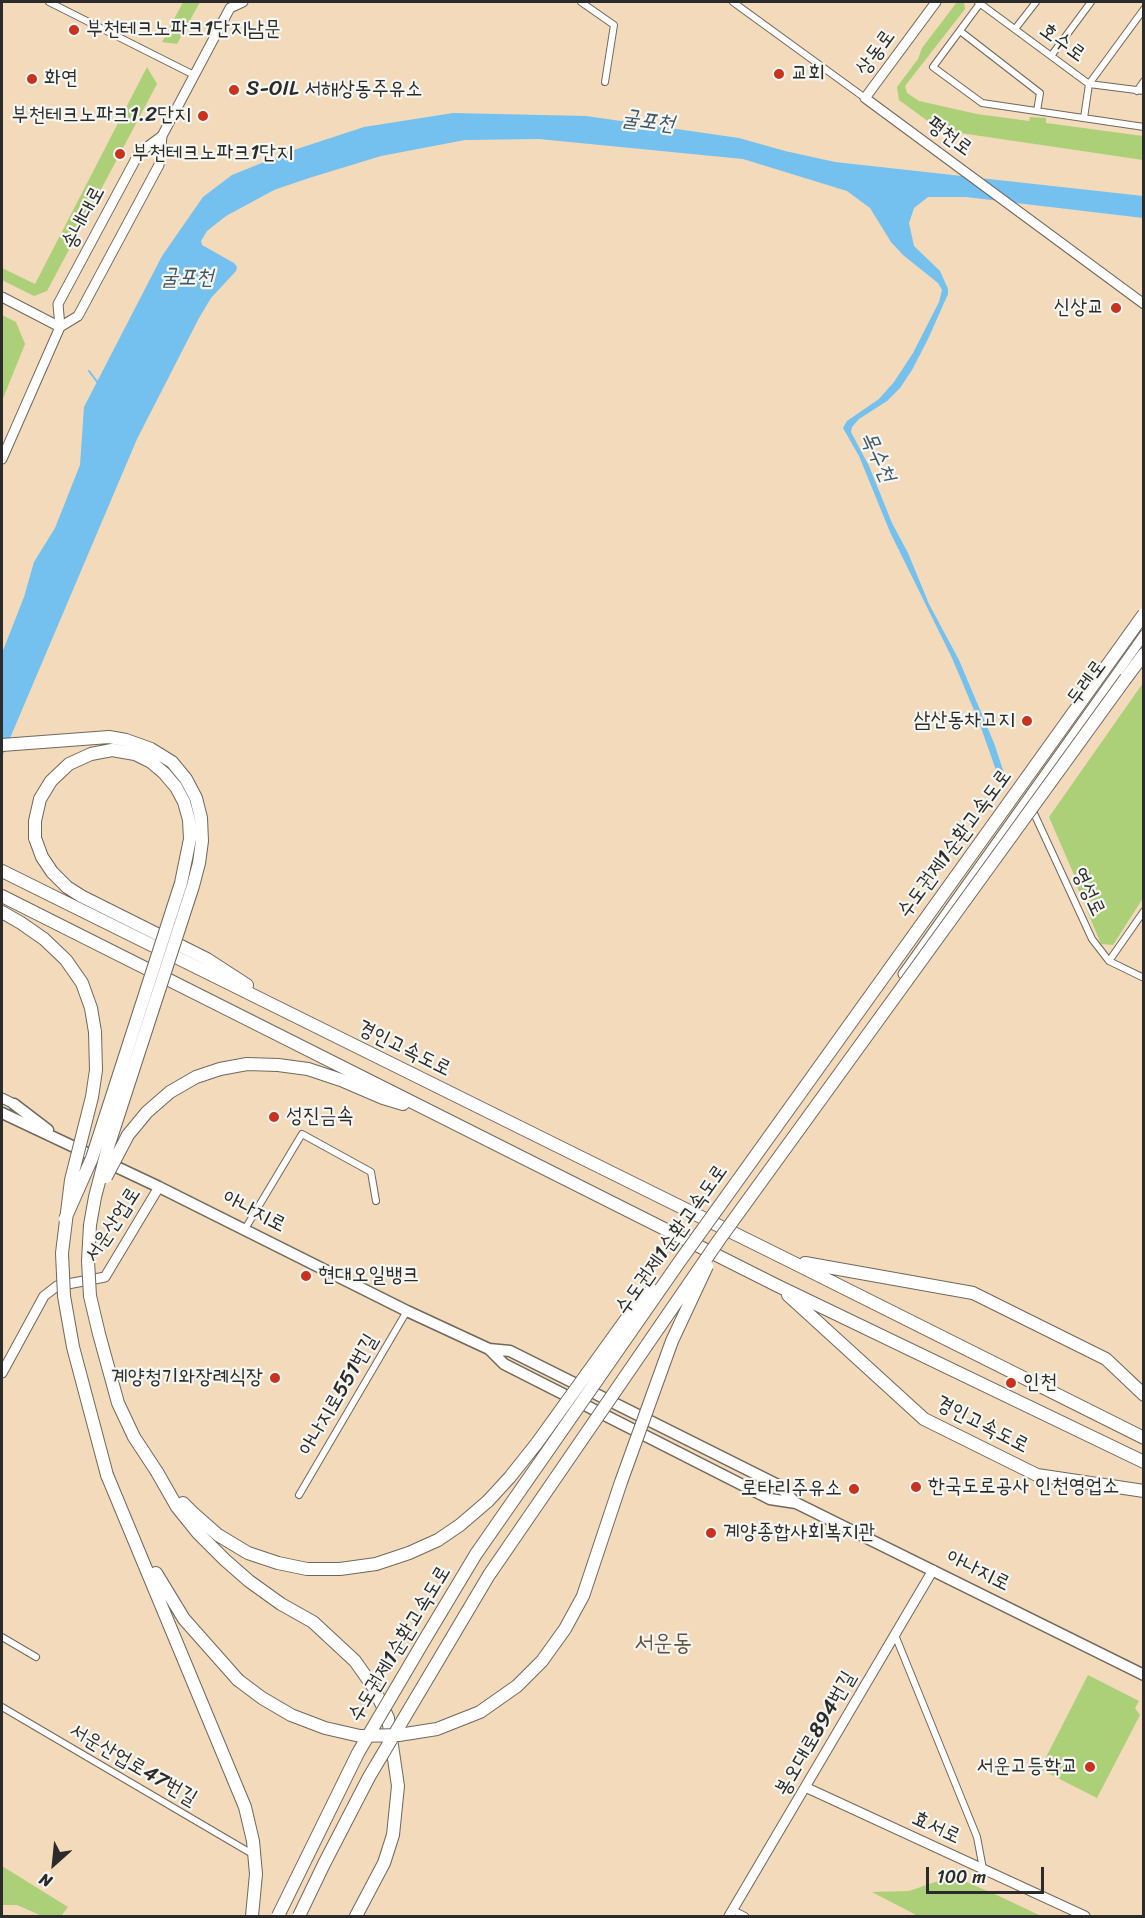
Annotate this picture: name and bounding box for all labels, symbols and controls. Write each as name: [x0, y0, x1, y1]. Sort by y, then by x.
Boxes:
place label: 부천테크노파크1단지남문: [86, 17, 281, 43]
street label: 호수로: [1034, 18, 1090, 68]
marker: 부천테크노파크1단지남문: [67, 23, 81, 37]
street label: 상동로: [851, 25, 901, 81]
place label: 교회: [791, 61, 825, 87]
place label: 화연: [44, 66, 78, 92]
marker: 교회: [772, 67, 786, 81]
marker: 화연: [25, 72, 39, 86]
place label: S-OIL 서해상동주유소: [246, 77, 422, 103]
marker: S-OIL 서해상동주유소: [227, 83, 241, 97]
place label: 부천테크노파크1.2단지: [11, 103, 191, 129]
water label: 굴포천: [620, 106, 676, 138]
marker: 부천테크노파크1.2단지: [196, 109, 210, 123]
street label: 평천로: [921, 112, 977, 162]
place label: 부천테크노파크1단지: [132, 141, 293, 167]
marker: 부천테크노파크1단지: [113, 147, 127, 161]
street label: 송내대로: [57, 182, 111, 254]
water label: 굴포천: [160, 265, 214, 291]
place label: 신상교: [1053, 295, 1104, 321]
marker: 신상교: [1109, 301, 1123, 315]
water label: 목수천: [854, 427, 900, 487]
street label: 두레로: [1062, 655, 1112, 711]
place label: 삼산동차고지: [914, 708, 1015, 734]
marker: 삼산동차고지: [1020, 714, 1034, 728]
street label: 수도권제1순환고속도로: [892, 765, 1018, 923]
street label: 영성로: [1066, 864, 1110, 920]
street label: 경인고속도로: [353, 1015, 455, 1083]
place label: 성진금속: [286, 1104, 354, 1130]
marker: 성진금속: [267, 1110, 281, 1124]
street label: 수도권제1순환고속도로: [611, 1160, 733, 1320]
street label: 서운산업로: [79, 1183, 147, 1267]
street label: 아나지로: [218, 1185, 290, 1239]
place label: 현대오일뱅크: [318, 1263, 419, 1289]
marker: 현대오일뱅크: [299, 1269, 313, 1283]
street label: 아나지로551번길: [294, 1330, 384, 1460]
place label: 계양청기와장례식장: [111, 1365, 263, 1391]
place label: 인천: [1023, 1370, 1057, 1396]
marker: 계양청기와장례식장: [268, 1371, 282, 1385]
marker: 인천: [1004, 1376, 1018, 1390]
street label: 경인고속도로: [931, 1391, 1033, 1459]
place label: 한국도로공사 인천영업소: [928, 1474, 1119, 1500]
place label: 로타리주유소: [741, 1476, 842, 1502]
marker: 한국도로공사 인천영업소: [909, 1480, 923, 1494]
marker: 로타리주유소: [847, 1482, 861, 1496]
place label: 계양종합사회복지관: [723, 1520, 875, 1546]
marker: 계양종합사회복지관: [704, 1526, 718, 1540]
street label: 아나지로: [942, 1545, 1014, 1597]
street label: 수도권제1순환고속도로: [343, 1561, 457, 1727]
district label: 서운동: [634, 1630, 692, 1658]
street label: 봉오대로894번길: [770, 1667, 862, 1801]
street label: 서운산업로47번길: [65, 1718, 201, 1812]
place label: 서운고등학교: [977, 1754, 1078, 1780]
marker: 서운고등학교: [1083, 1760, 1097, 1774]
street label: 효서로: [908, 1806, 964, 1850]
north arrow: [24, 1834, 84, 1894]
scale bar: [929, 1855, 1048, 1893]
text: 100 m: [937, 1861, 986, 1893]
text: N: [34, 1865, 57, 1896]

